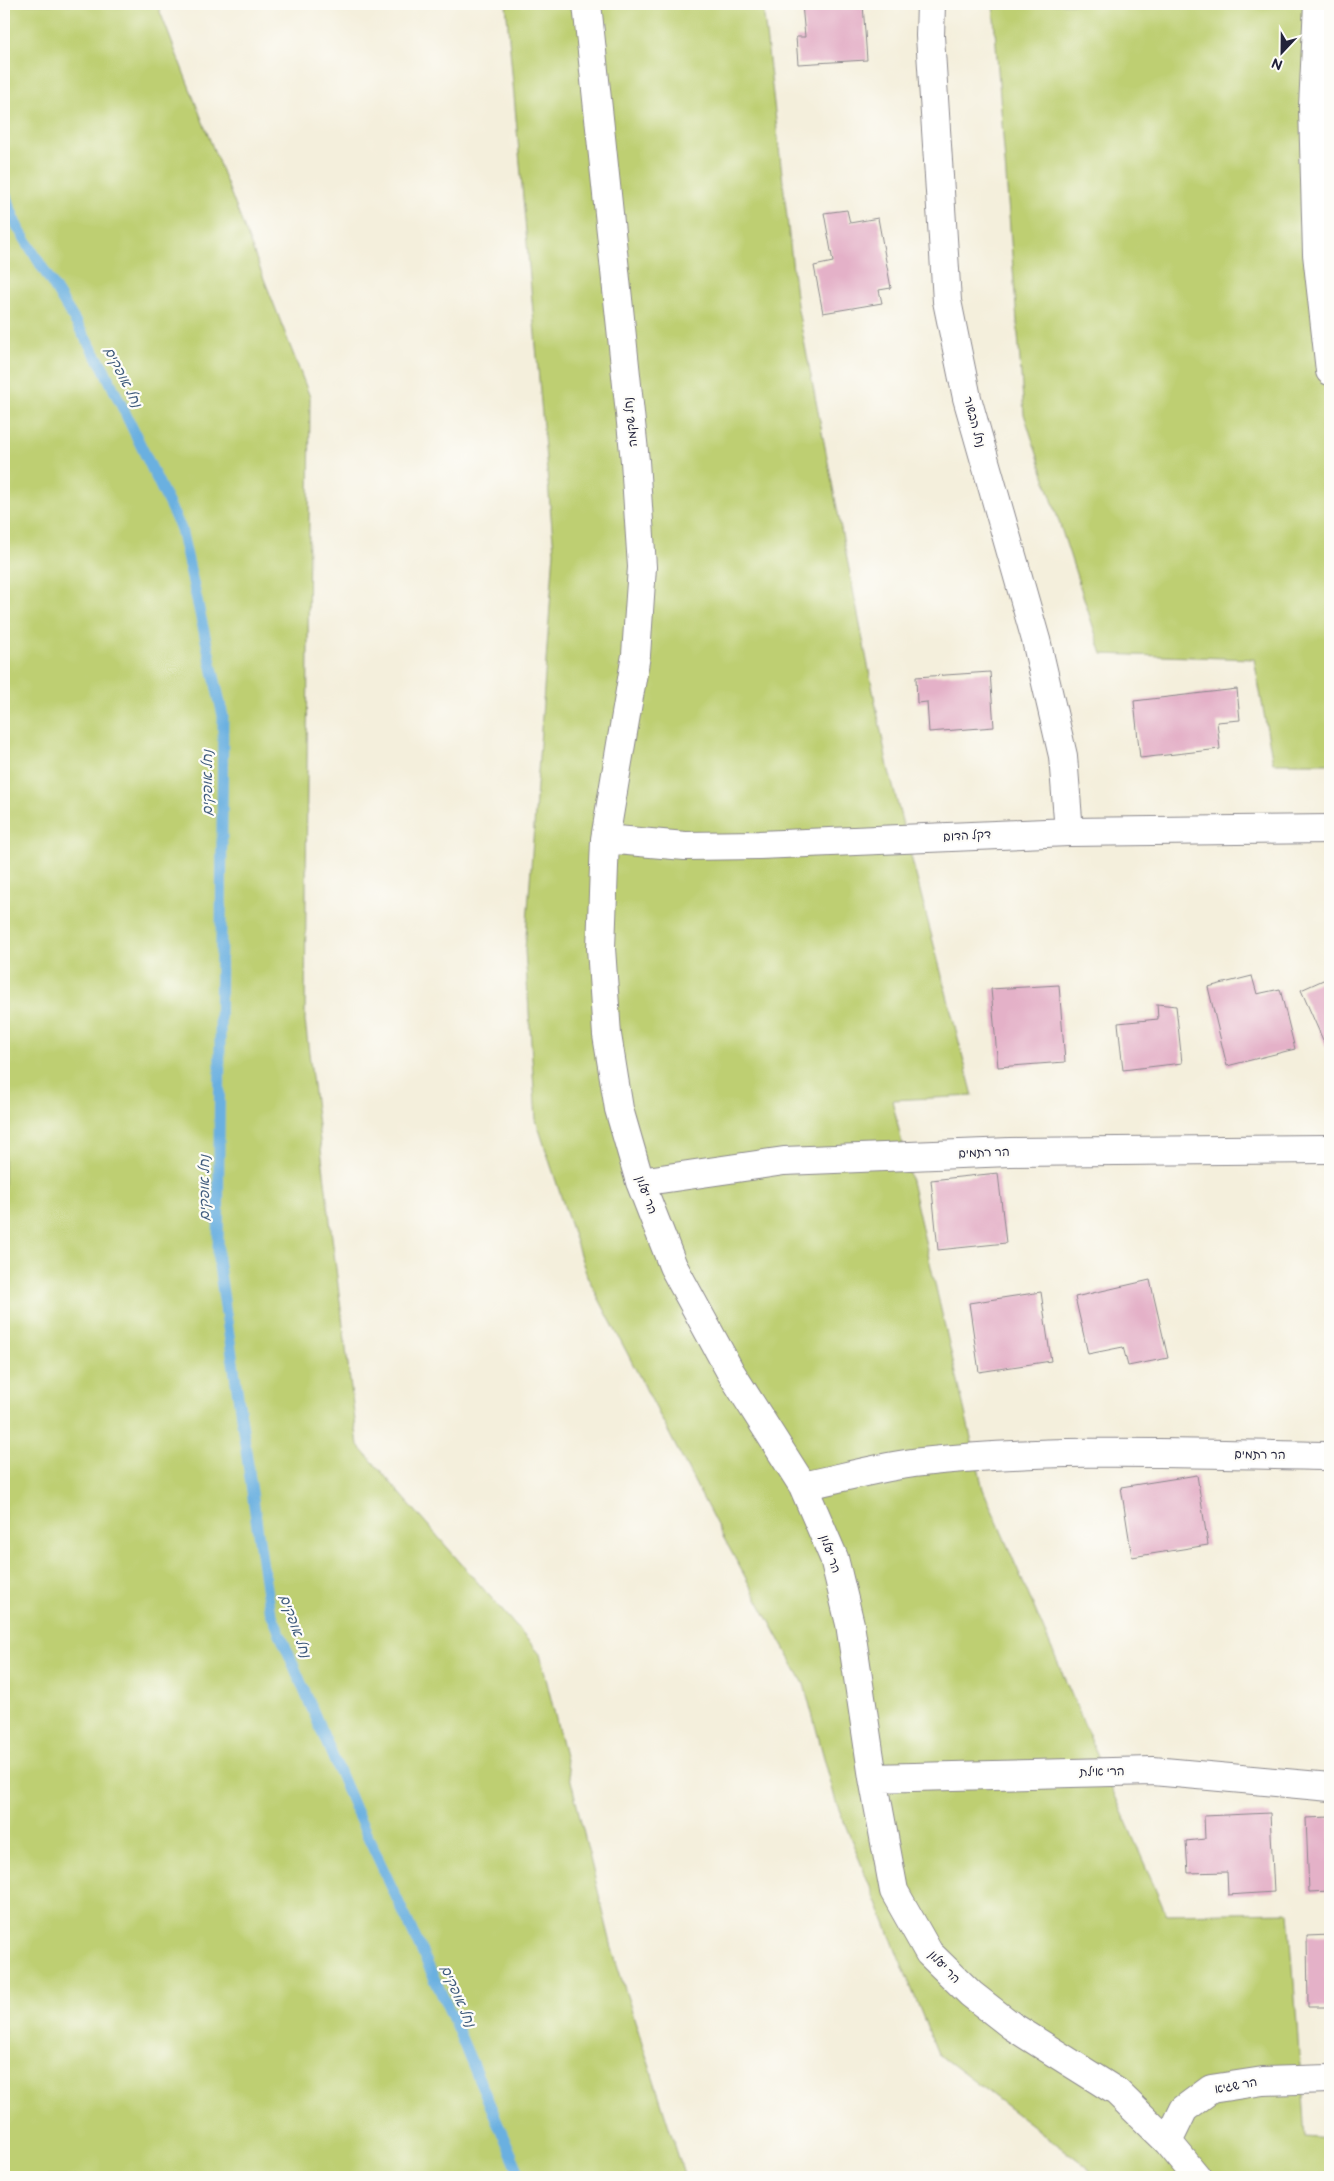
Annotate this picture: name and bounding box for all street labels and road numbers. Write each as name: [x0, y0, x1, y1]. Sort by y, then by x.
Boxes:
street label: נחל הבשור: [960, 395, 988, 449]
street label: נחל שקמה: [621, 396, 641, 448]
street label: דקל הדום: [943, 827, 991, 845]
street label: הר רתמים: [958, 1145, 1010, 1161]
street label: הר יעלון: [632, 1174, 660, 1216]
street label: הר רתמים: [1234, 1447, 1286, 1463]
street label: הר יעלון: [816, 1533, 844, 1575]
street label: הרי אילת: [1078, 1764, 1125, 1780]
street label: הר יעלון: [925, 1947, 963, 1987]
street label: הר שגיא: [1214, 2075, 1258, 2097]

